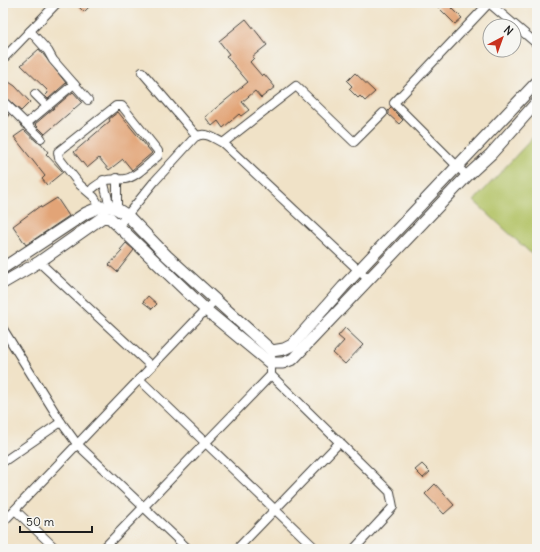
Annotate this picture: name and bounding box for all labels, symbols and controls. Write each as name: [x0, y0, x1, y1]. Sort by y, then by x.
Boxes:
north arrow: [482, 18, 522, 58]
text: N: [501, 23, 516, 38]
scale bar: [20, 508, 92, 534]
text: 50 m: [26, 514, 55, 529]

